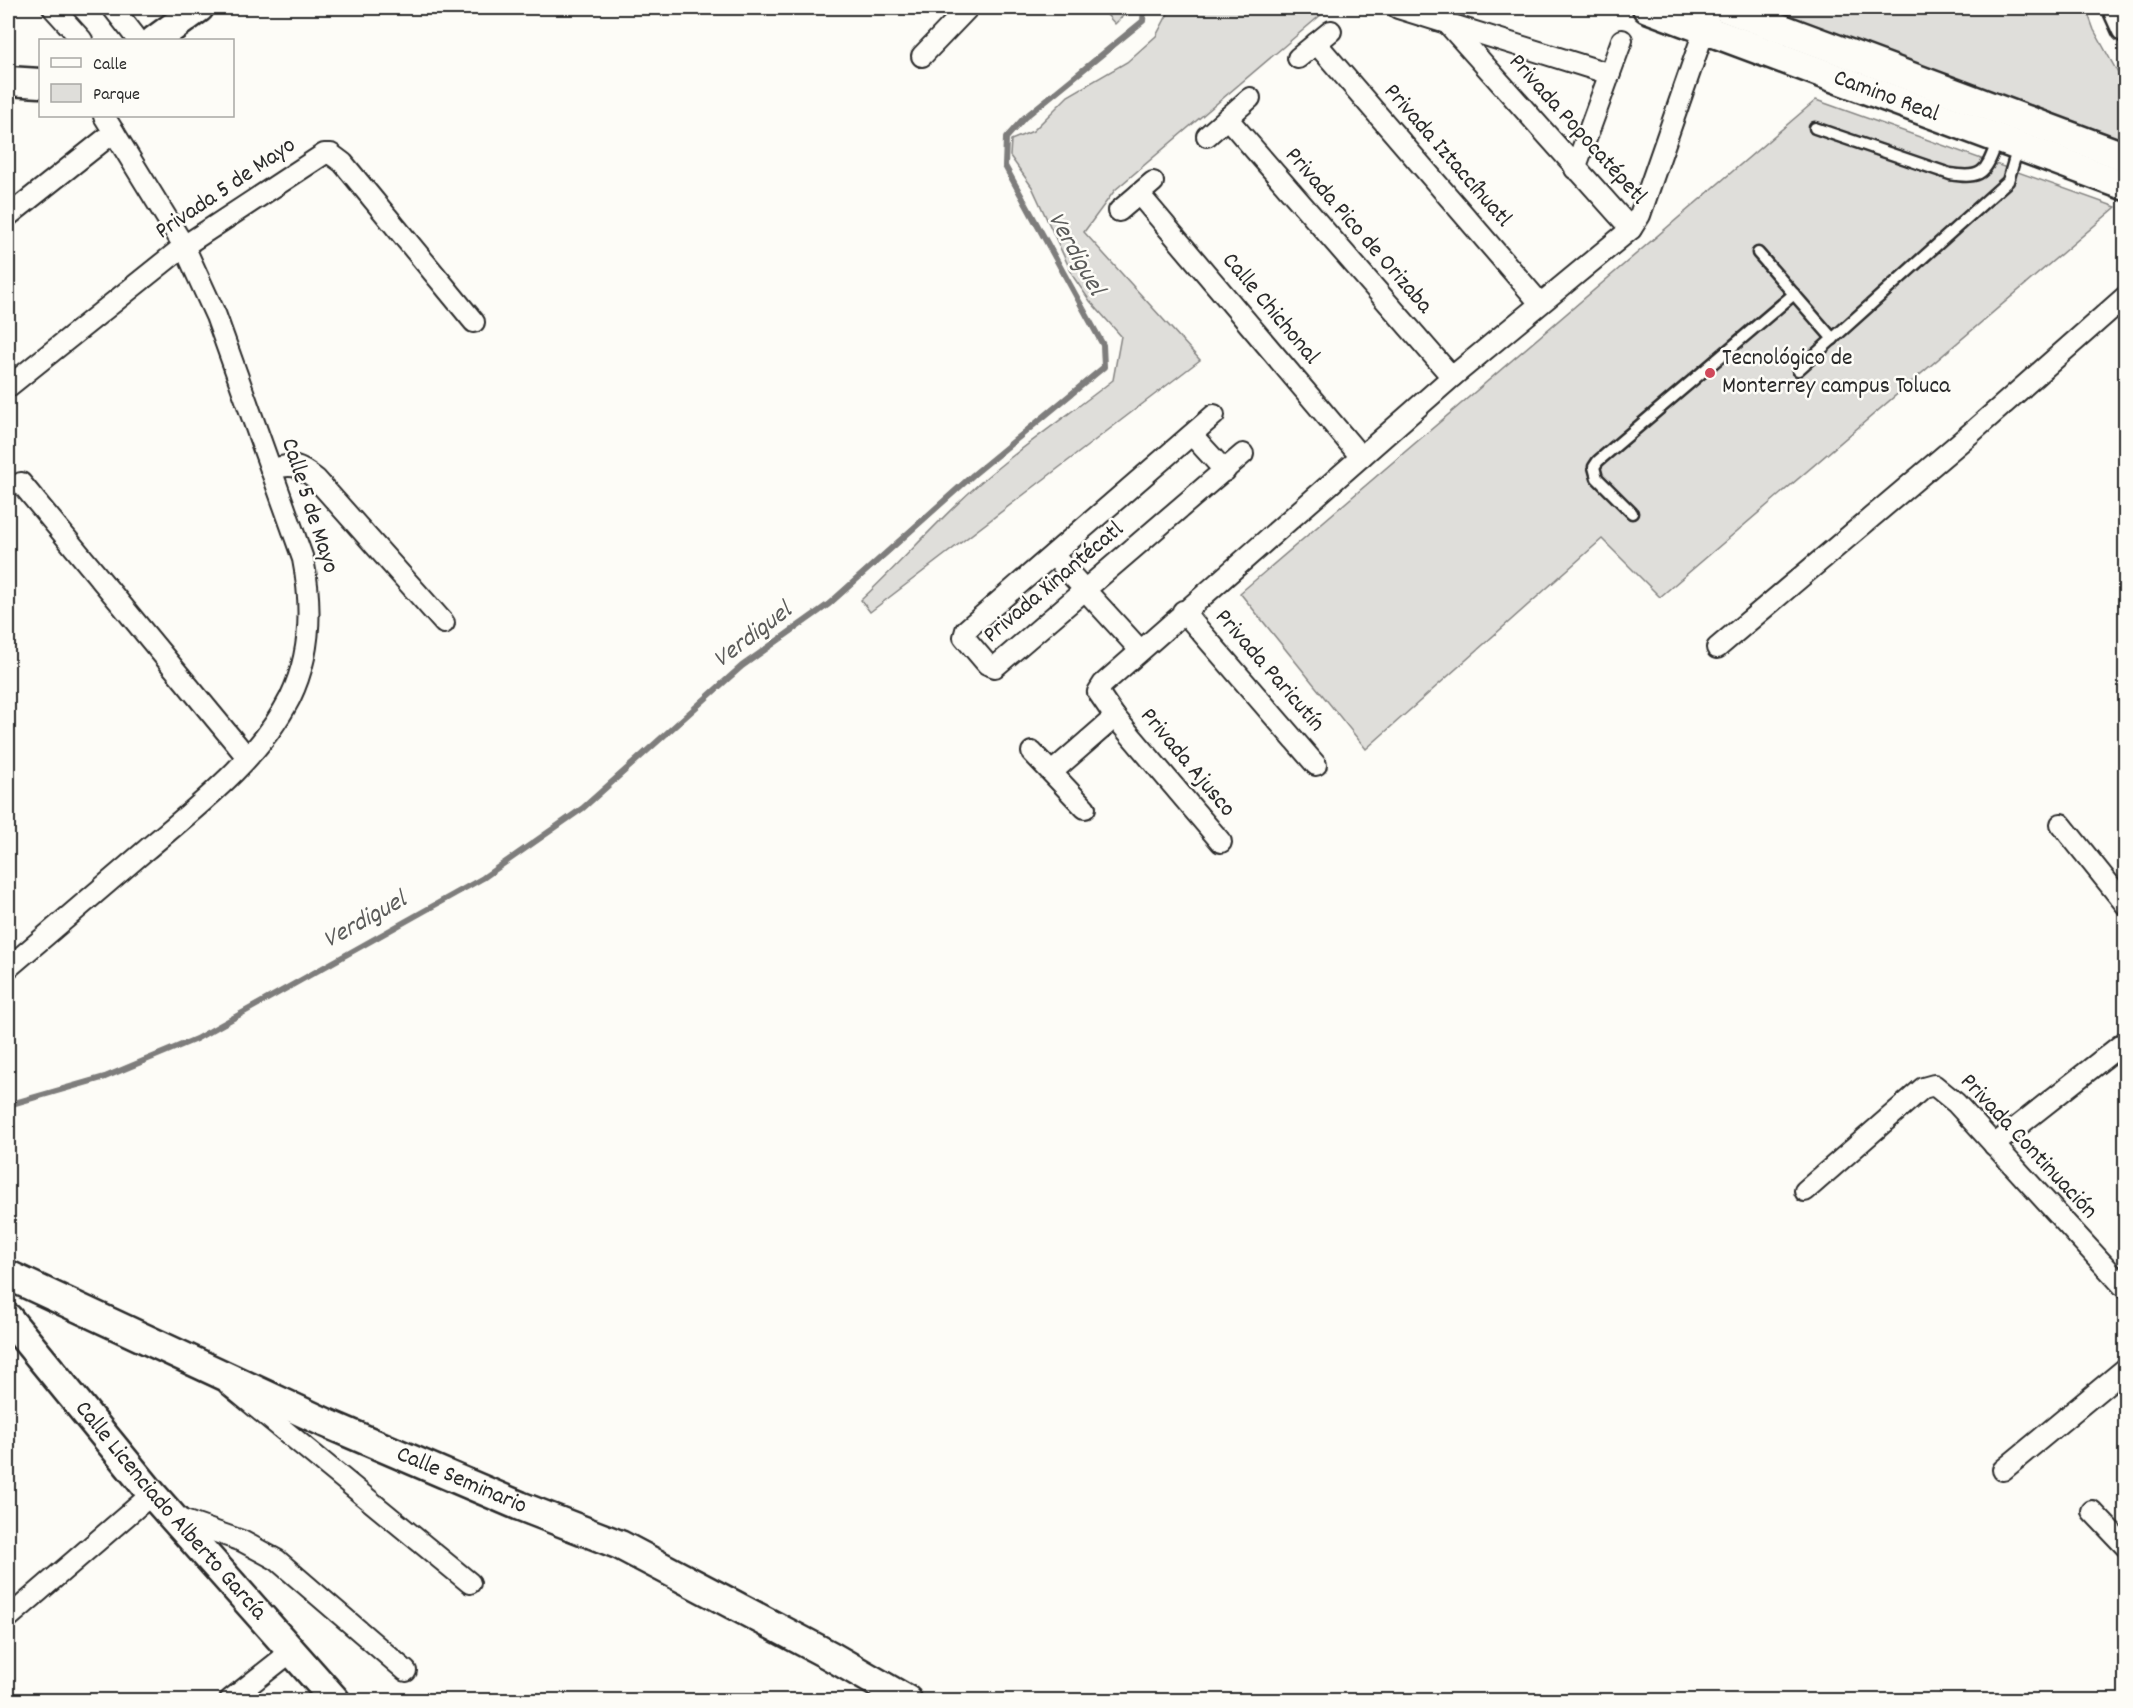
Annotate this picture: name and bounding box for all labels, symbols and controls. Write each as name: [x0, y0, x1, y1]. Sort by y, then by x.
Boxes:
legend: [39, 39, 234, 117]
street label: Privada Popocatépetl: [1500, 47, 1654, 213]
text: Calle: [93, 53, 127, 78]
street label: Camino Real: [1828, 62, 1944, 132]
street label: Privada Iztaccíhuatl: [1375, 77, 1519, 236]
text: Parque: [93, 83, 140, 108]
street label: Privada 5 de Mayo: [149, 129, 303, 249]
street label: Privada Pico de Orizaba: [1276, 140, 1441, 322]
water label: Verdiguel: [1037, 205, 1114, 304]
street label: Calle Chichonal: [1213, 246, 1327, 373]
place label: Tecnológico de Monterrey campus Toluca: [1722, 342, 1951, 404]
marker: Tecnológico de Monterrey campus Toluca: [1703, 366, 1717, 380]
street label: Calle 5 de Mayo: [271, 434, 347, 578]
street label: Privada Xinantécatl: [976, 514, 1132, 652]
water label: Verdiguel: [706, 593, 802, 678]
street label: Privada Paricutín: [1206, 602, 1332, 740]
street label: Privada Ajusco: [1131, 701, 1243, 825]
water label: Verdiguel: [316, 882, 415, 959]
street label: Privada Continuación: [1951, 1066, 2105, 1228]
street label: Calle Licenciado Alberto García: [66, 1394, 275, 1629]
street label: Calle Seminario: [391, 1438, 532, 1524]

